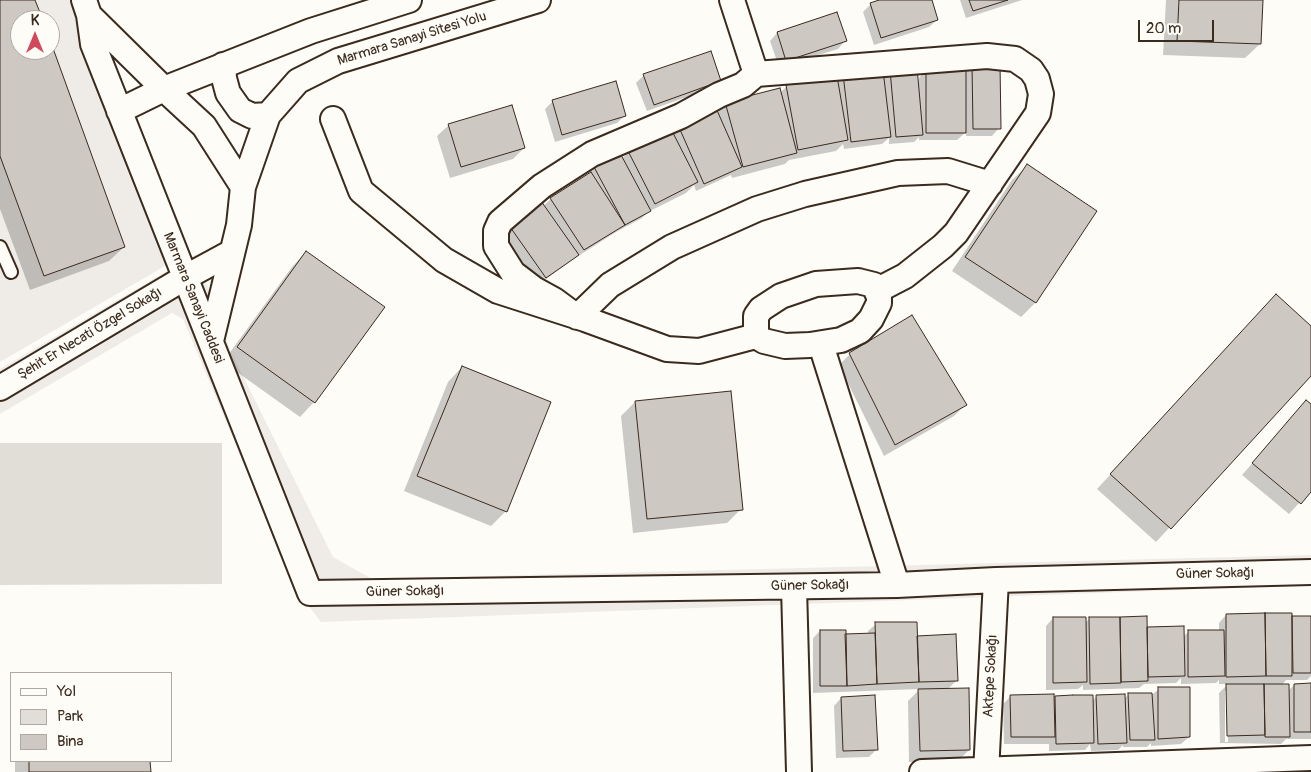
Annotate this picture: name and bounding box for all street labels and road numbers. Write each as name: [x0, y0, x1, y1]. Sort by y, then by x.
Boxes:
street label: Marmara Sanayi Sitesi Yolu: [335, 8, 489, 70]
street label: Marmara Sanayi Caddesi: [159, 230, 227, 366]
street label: Şehit Er Necati Özgel Sokağı: [15, 284, 165, 384]
street label: Güner Sokağı: [1176, 565, 1254, 583]
street label: Güner Sokağı: [771, 577, 849, 595]
street label: Güner Sokağı: [366, 583, 444, 601]
street label: Aktepe Sokağı: [980, 634, 1002, 718]

